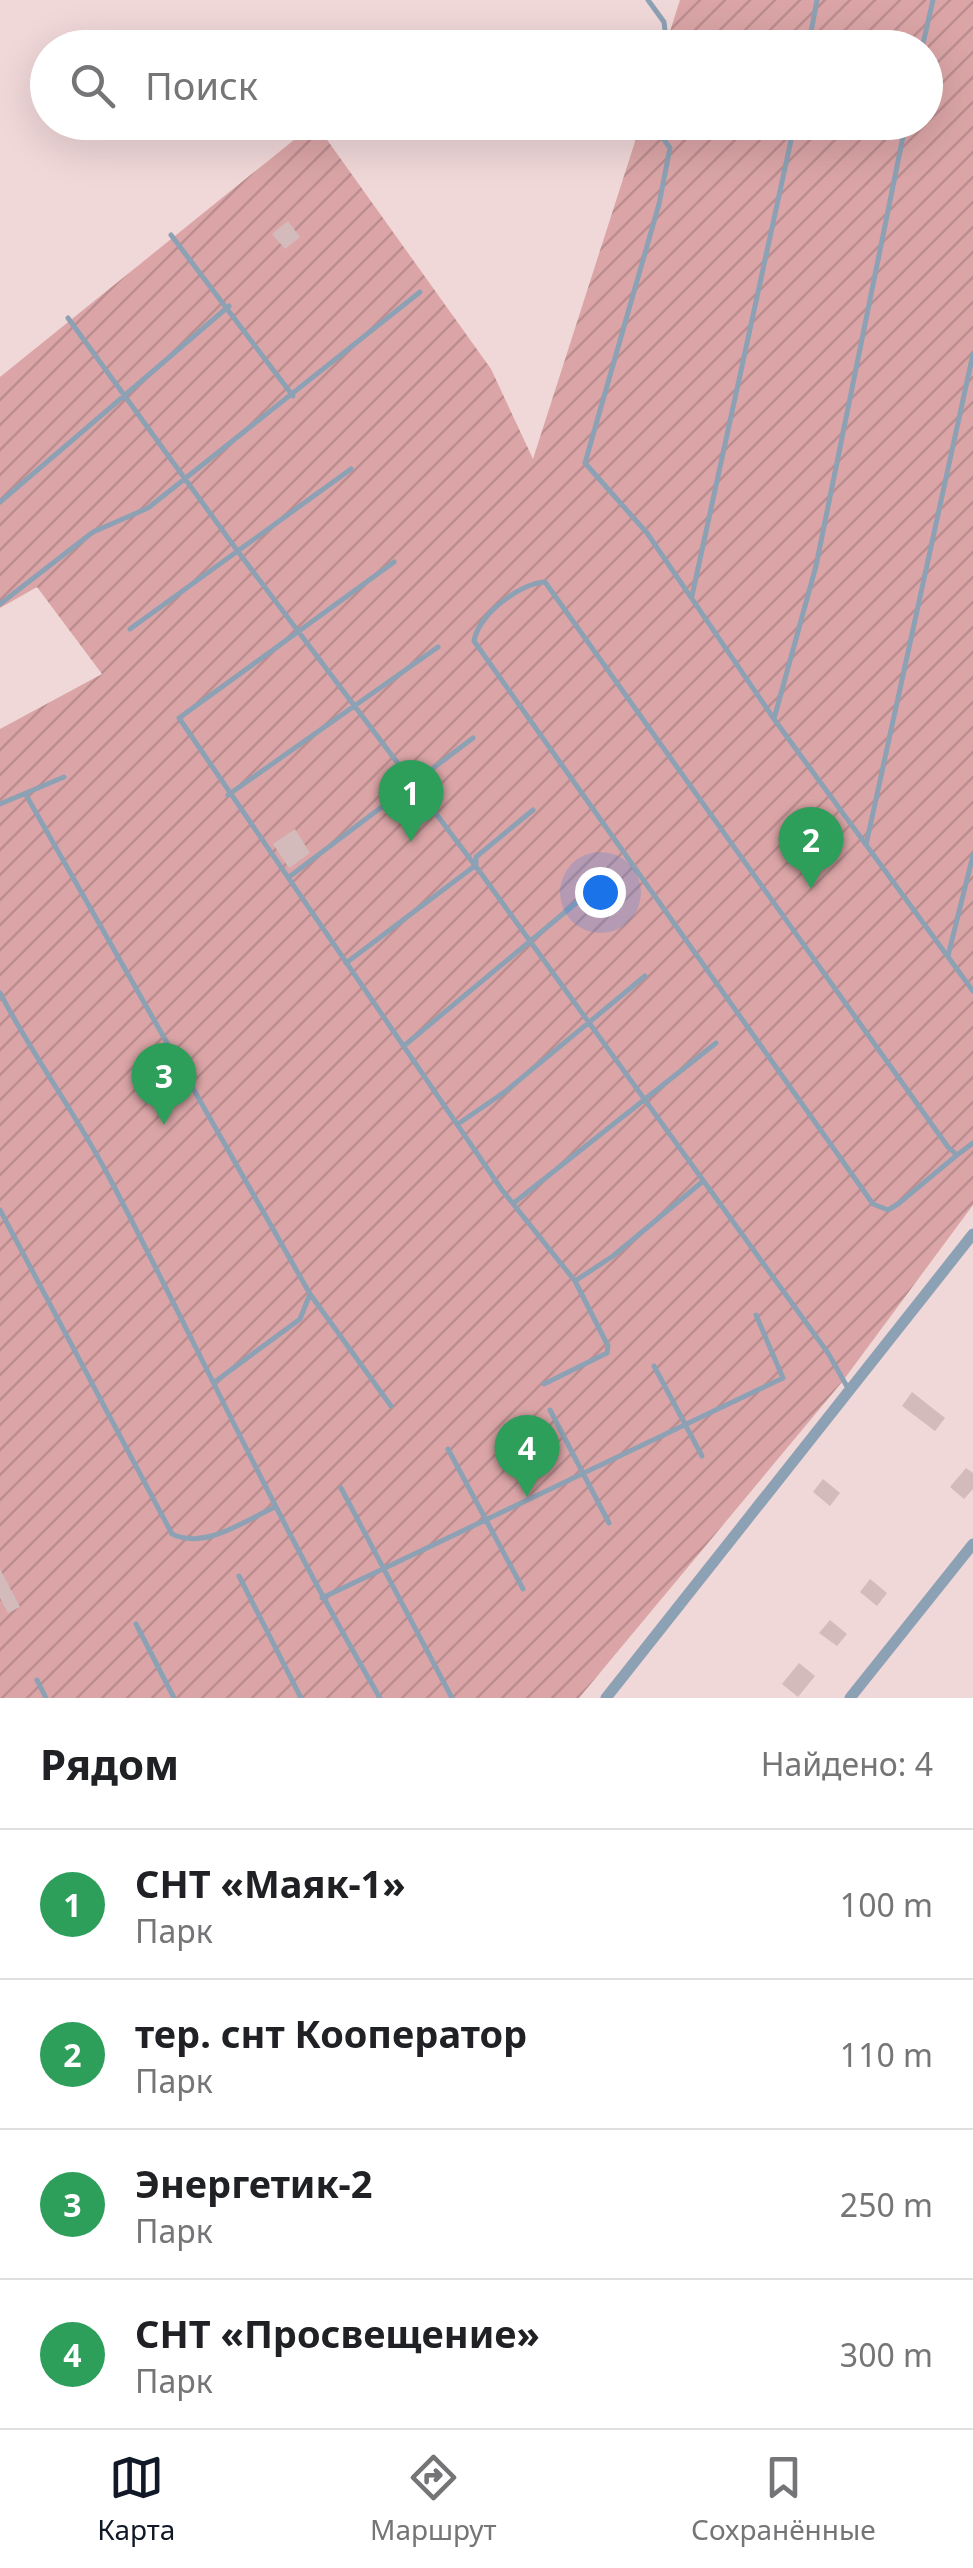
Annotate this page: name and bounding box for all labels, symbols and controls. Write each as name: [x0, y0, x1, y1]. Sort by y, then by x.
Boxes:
search box: [30, 30, 943, 140]
icon: search: [65, 58, 120, 113]
text: Поиск: [145, 59, 258, 111]
pin: 1: [378, 760, 444, 842]
pin: 2: [778, 806, 844, 889]
your location: [575, 867, 626, 918]
pin: 3: [132, 1042, 196, 1125]
pin: 4: [494, 1414, 560, 1497]
text: Рядом: [40, 1735, 179, 1792]
text: Найдено: 4: [761, 1742, 933, 1785]
text: СНТ «Маяк-1»: [135, 1857, 406, 1909]
text: 1: [63, 1883, 82, 1926]
text: 100 m: [840, 1883, 933, 1926]
text: Парк: [135, 1909, 213, 1952]
text: тер. снт Кооператор: [135, 2007, 527, 2059]
text: 2: [63, 2033, 82, 2076]
text: 110 m: [840, 2033, 933, 2076]
text: Парк: [135, 2059, 213, 2102]
text: Энергетик-2: [135, 2157, 372, 2209]
text: 3: [63, 2183, 82, 2226]
text: 250 m: [840, 2183, 933, 2226]
text: Парк: [135, 2209, 213, 2252]
text: СНТ «Просвещение»: [135, 2307, 540, 2359]
text: 4: [63, 2333, 82, 2376]
text: 300 m: [840, 2333, 933, 2376]
text: Парк: [135, 2359, 213, 2402]
tab: Карта: [97, 2450, 175, 2548]
tab: Маршрут: [370, 2450, 497, 2548]
tab: Сохранённые: [691, 2450, 876, 2548]

